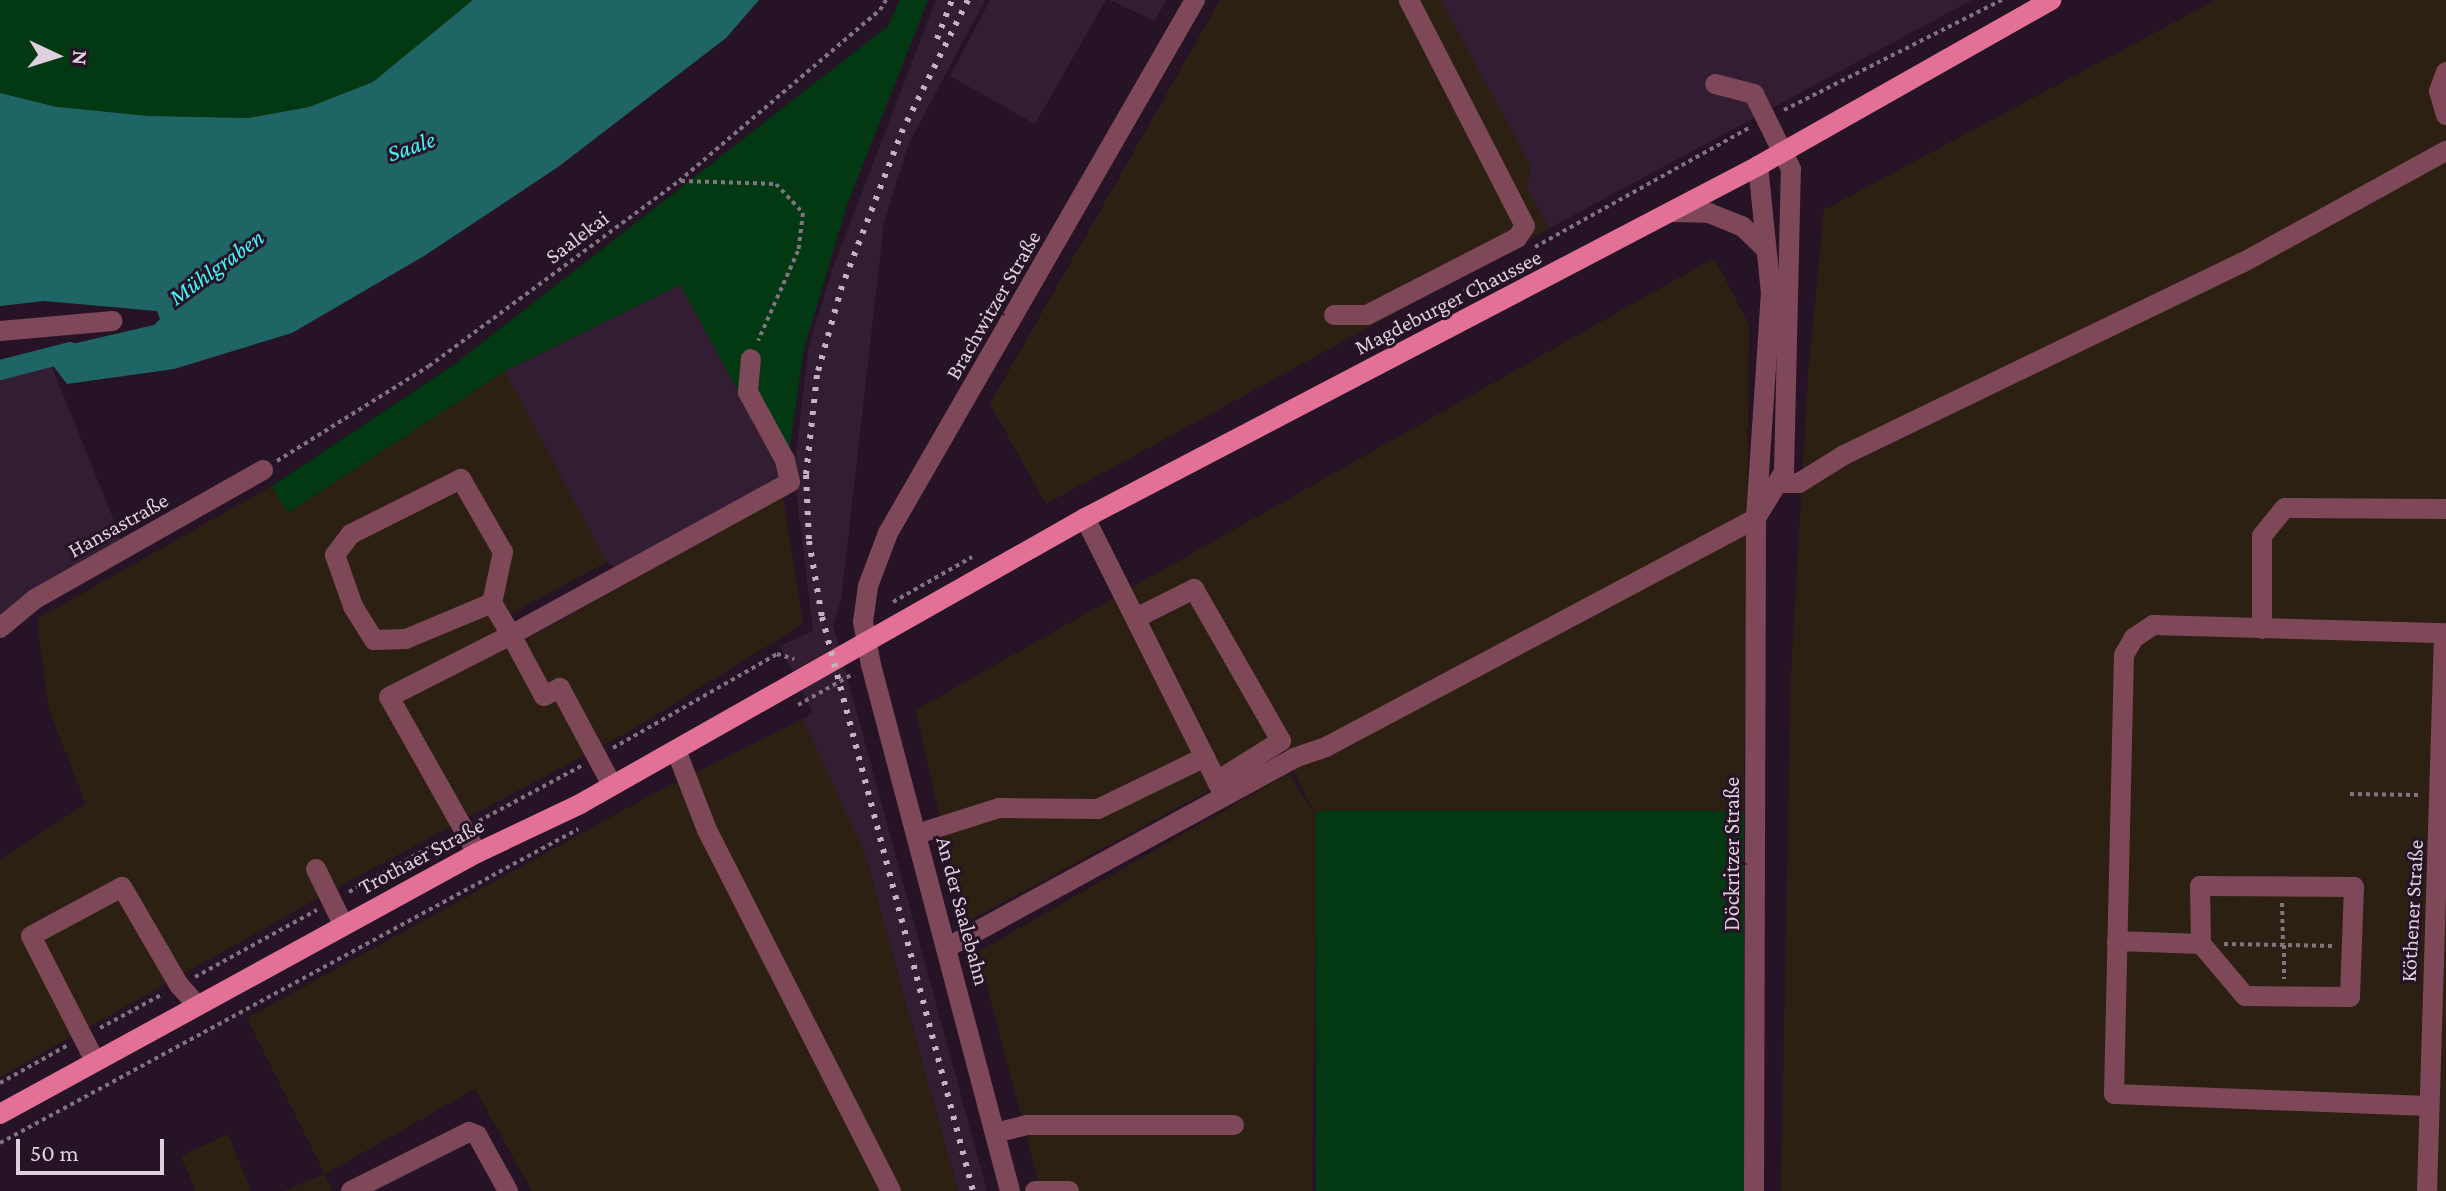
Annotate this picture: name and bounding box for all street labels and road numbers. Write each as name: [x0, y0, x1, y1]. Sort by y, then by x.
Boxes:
street label: Saalekai: [540, 205, 614, 269]
street label: Brachwitzer Straße: [940, 226, 1046, 384]
street label: Magdeburger Chaussee: [1350, 243, 1546, 361]
street label: Hansastraße: [63, 487, 173, 563]
street label: Döckritzer Straße: [1719, 777, 1745, 931]
street label: Trothaer Straße: [354, 812, 488, 900]
street label: An der Saalebahn: [930, 834, 996, 988]
street label: Köthener Straße: [2395, 839, 2429, 983]

